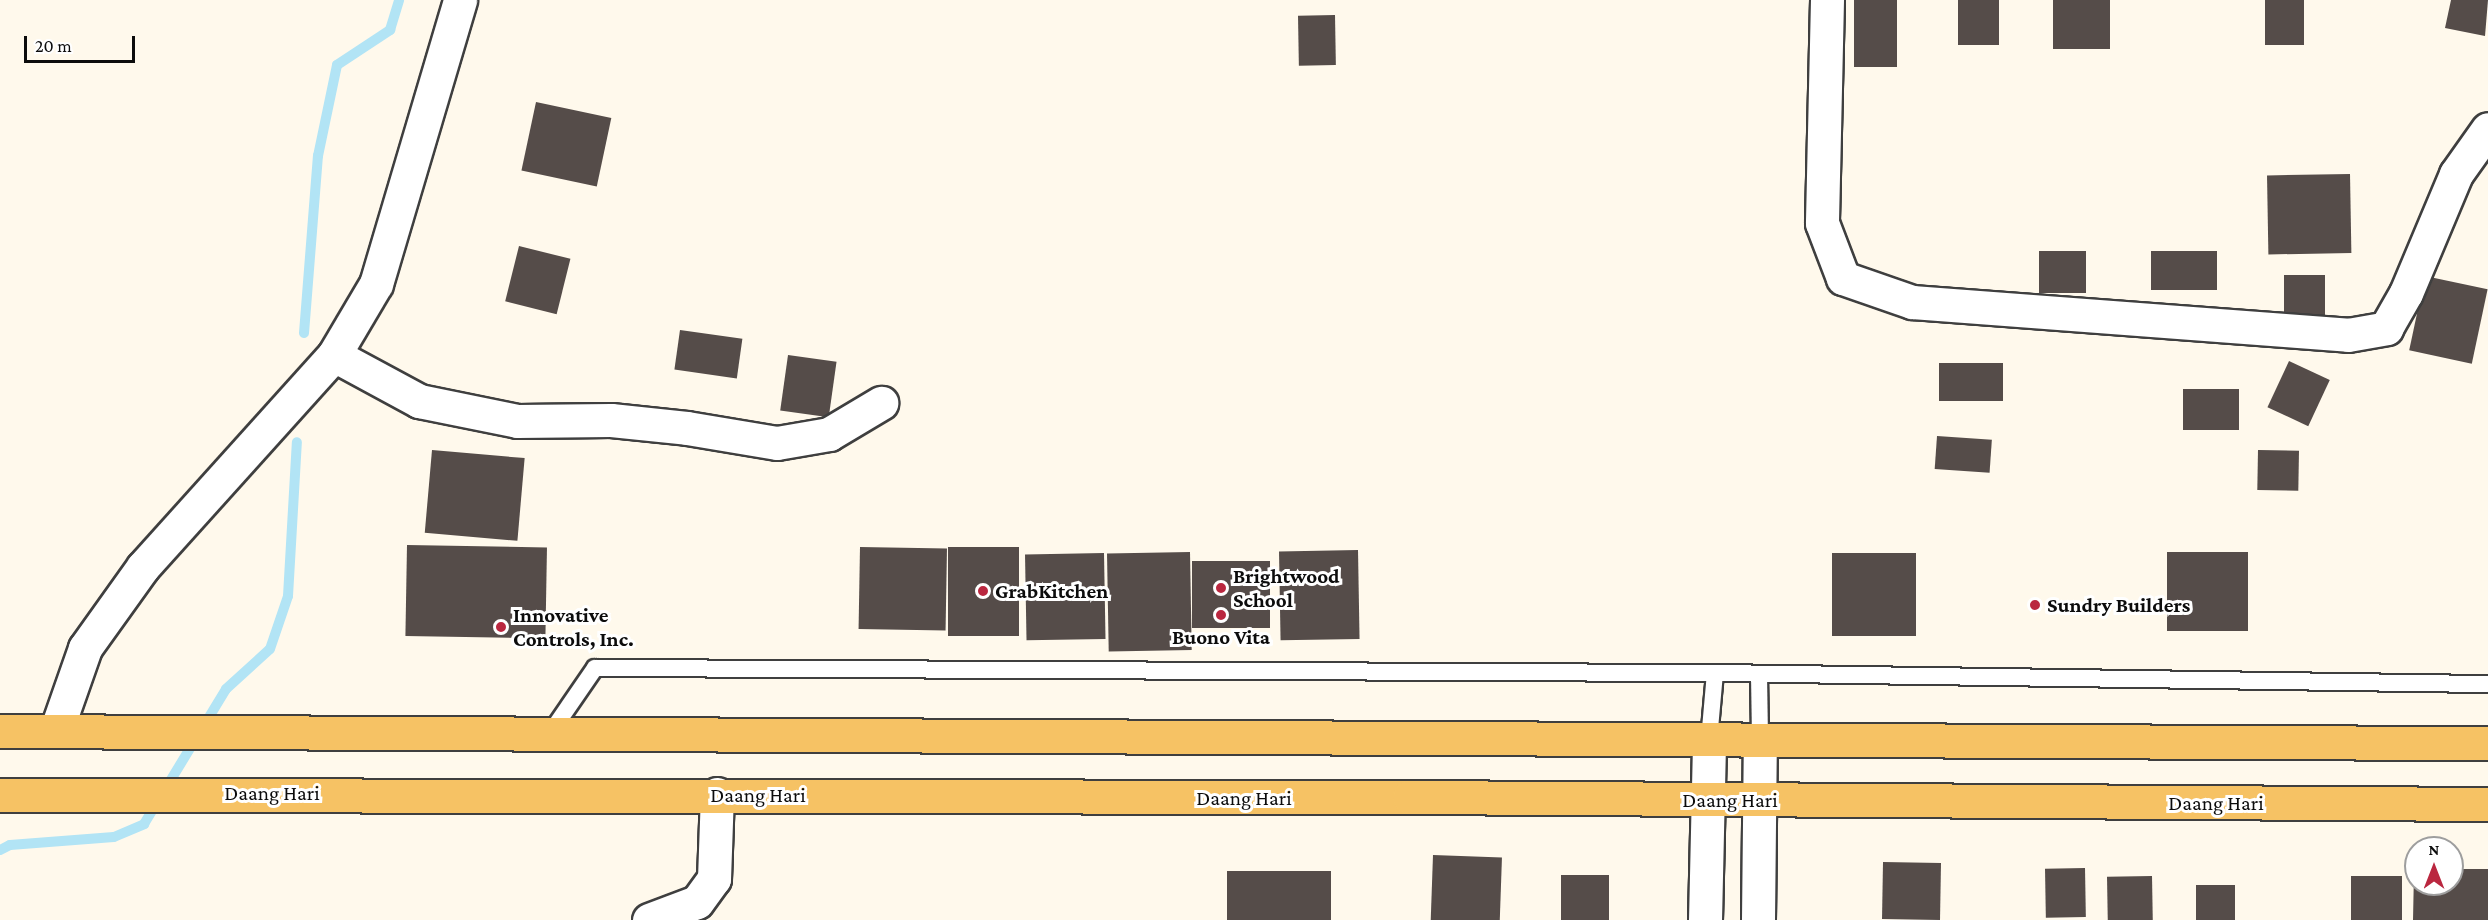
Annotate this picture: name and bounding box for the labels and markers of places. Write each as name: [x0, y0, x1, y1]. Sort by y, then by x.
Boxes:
place label: Brightwood School: [1233, 563, 1340, 613]
place label: GrabKitchen: [995, 578, 1108, 604]
marker: Brightwood School: [1214, 581, 1228, 595]
marker: GrabKitchen: [976, 584, 990, 598]
place label: Sundry Builders: [2047, 592, 2190, 618]
marker: Sundry Builders: [2028, 598, 2042, 612]
place label: Innovative Controls, Inc.: [513, 602, 634, 652]
marker: Buono Vita: [1214, 608, 1228, 622]
marker: Innovative Controls, Inc.: [494, 620, 508, 634]
place label: Buono Vita: [1172, 624, 1270, 650]

